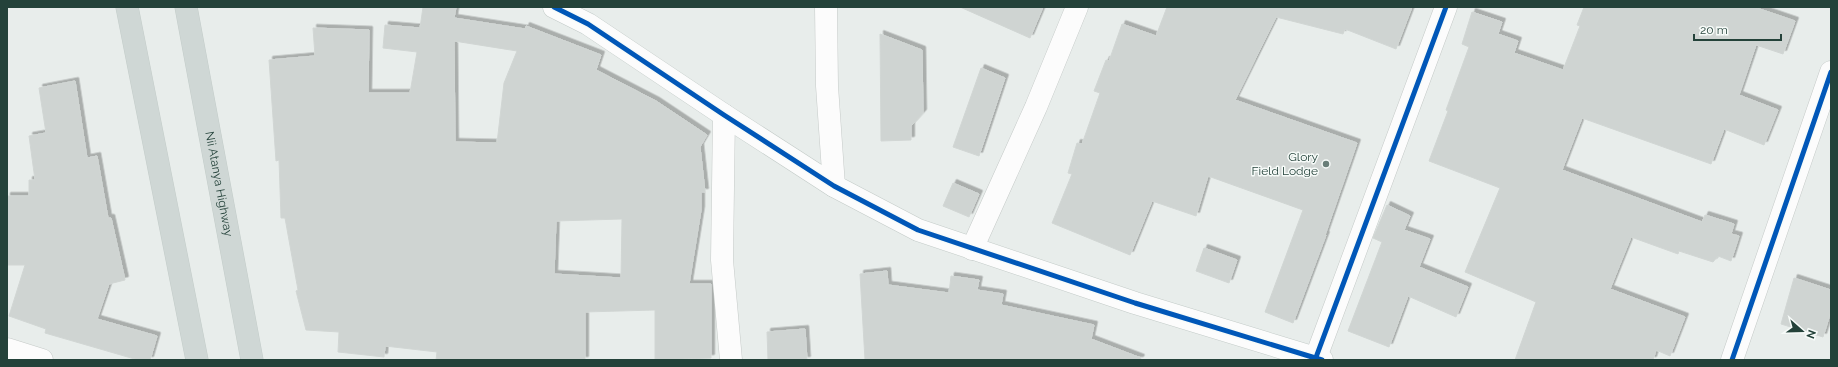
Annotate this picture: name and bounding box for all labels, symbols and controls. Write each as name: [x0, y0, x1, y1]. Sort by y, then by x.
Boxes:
scale bar: [1694, 16, 1781, 42]
text: 20 m: [1700, 23, 1728, 37]
street label: Nii Atanya Highway: [202, 130, 236, 238]
place label: Glory Field Lodge: [1252, 150, 1318, 178]
marker: Glory Field Lodge: [1321, 159, 1331, 169]
north arrow: [1782, 311, 1822, 351]
text: N: [1803, 328, 1818, 340]

